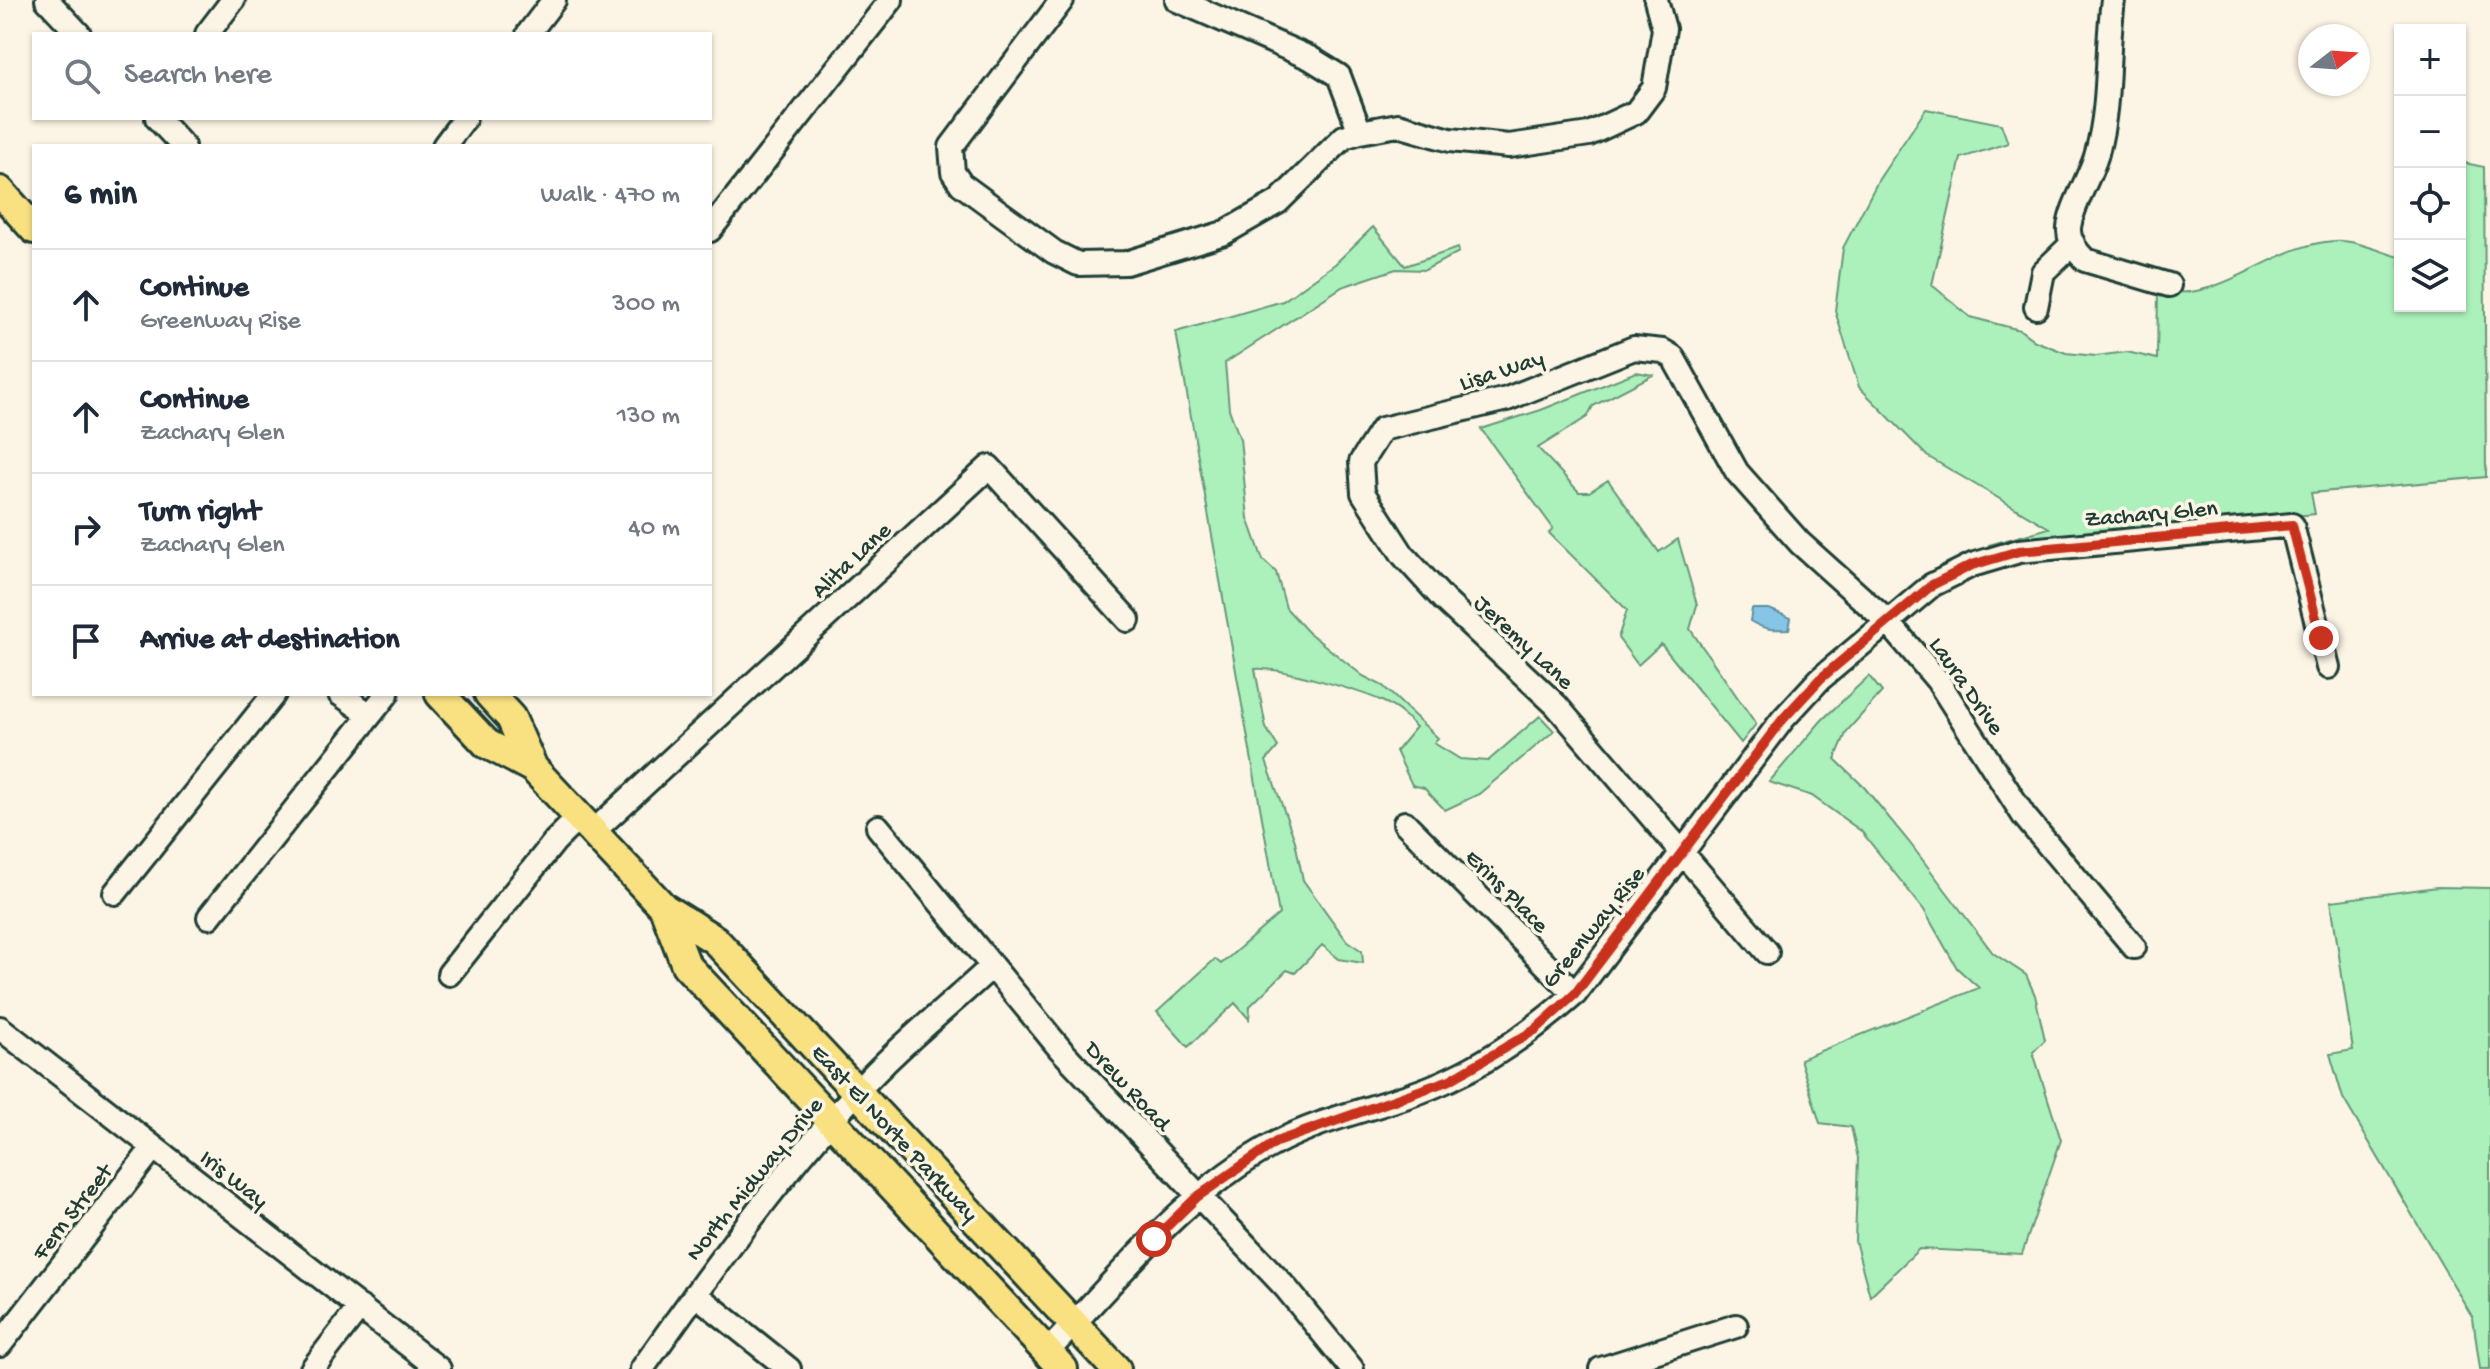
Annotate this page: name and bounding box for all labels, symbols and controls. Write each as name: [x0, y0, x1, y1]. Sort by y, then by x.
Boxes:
north arrow: [2298, 24, 2370, 96]
map controls: [2394, 24, 2466, 312]
button: +: [2394, 24, 2466, 96]
search box: [32, 32, 712, 120]
icon: search: [60, 54, 104, 98]
text: Search here: [124, 59, 272, 94]
button: −: [2394, 96, 2466, 168]
button: locate: [2394, 168, 2466, 240]
text: 6 min: [64, 176, 137, 216]
text: Walk · 470 m: [540, 181, 680, 212]
button: layers: [2394, 240, 2466, 312]
text: Continue: [140, 272, 249, 307]
icon: ahead: [64, 283, 108, 327]
text: 300 m: [612, 290, 680, 321]
text: Greenway Rise: [140, 307, 301, 338]
street label: Lisa Way: [1456, 345, 1548, 400]
text: Continue: [140, 384, 249, 419]
icon: ahead: [64, 395, 108, 439]
text: 130 m: [617, 402, 680, 433]
text: Zachary Glen: [140, 419, 285, 450]
street label: Zachary Glen: [2084, 495, 2220, 536]
text: Turn right: [140, 496, 260, 531]
icon: right: [64, 507, 108, 551]
text: 40 m: [628, 514, 680, 545]
street label: Alita Lane: [806, 517, 899, 606]
text: Zachary Glen: [140, 531, 285, 562]
street label: Jeremy Lane: [1466, 590, 1579, 698]
icon: arrive: [64, 619, 108, 663]
route end: [2303, 620, 2339, 656]
text: Arrive at destination: [140, 624, 400, 659]
street label: Laura Drive: [1921, 632, 2010, 742]
street label: Erins Place: [1457, 844, 1554, 941]
street label: Greenway Rise: [1537, 861, 1653, 995]
street label: Drew Road: [1076, 1035, 1177, 1140]
street label: East El Norte Parkway: [804, 1039, 983, 1229]
street label: North Midway Drive: [681, 1092, 831, 1268]
street label: Iris Way: [193, 1145, 273, 1217]
street label: Fern Street: [27, 1157, 122, 1268]
route start: [1136, 1221, 1172, 1257]

